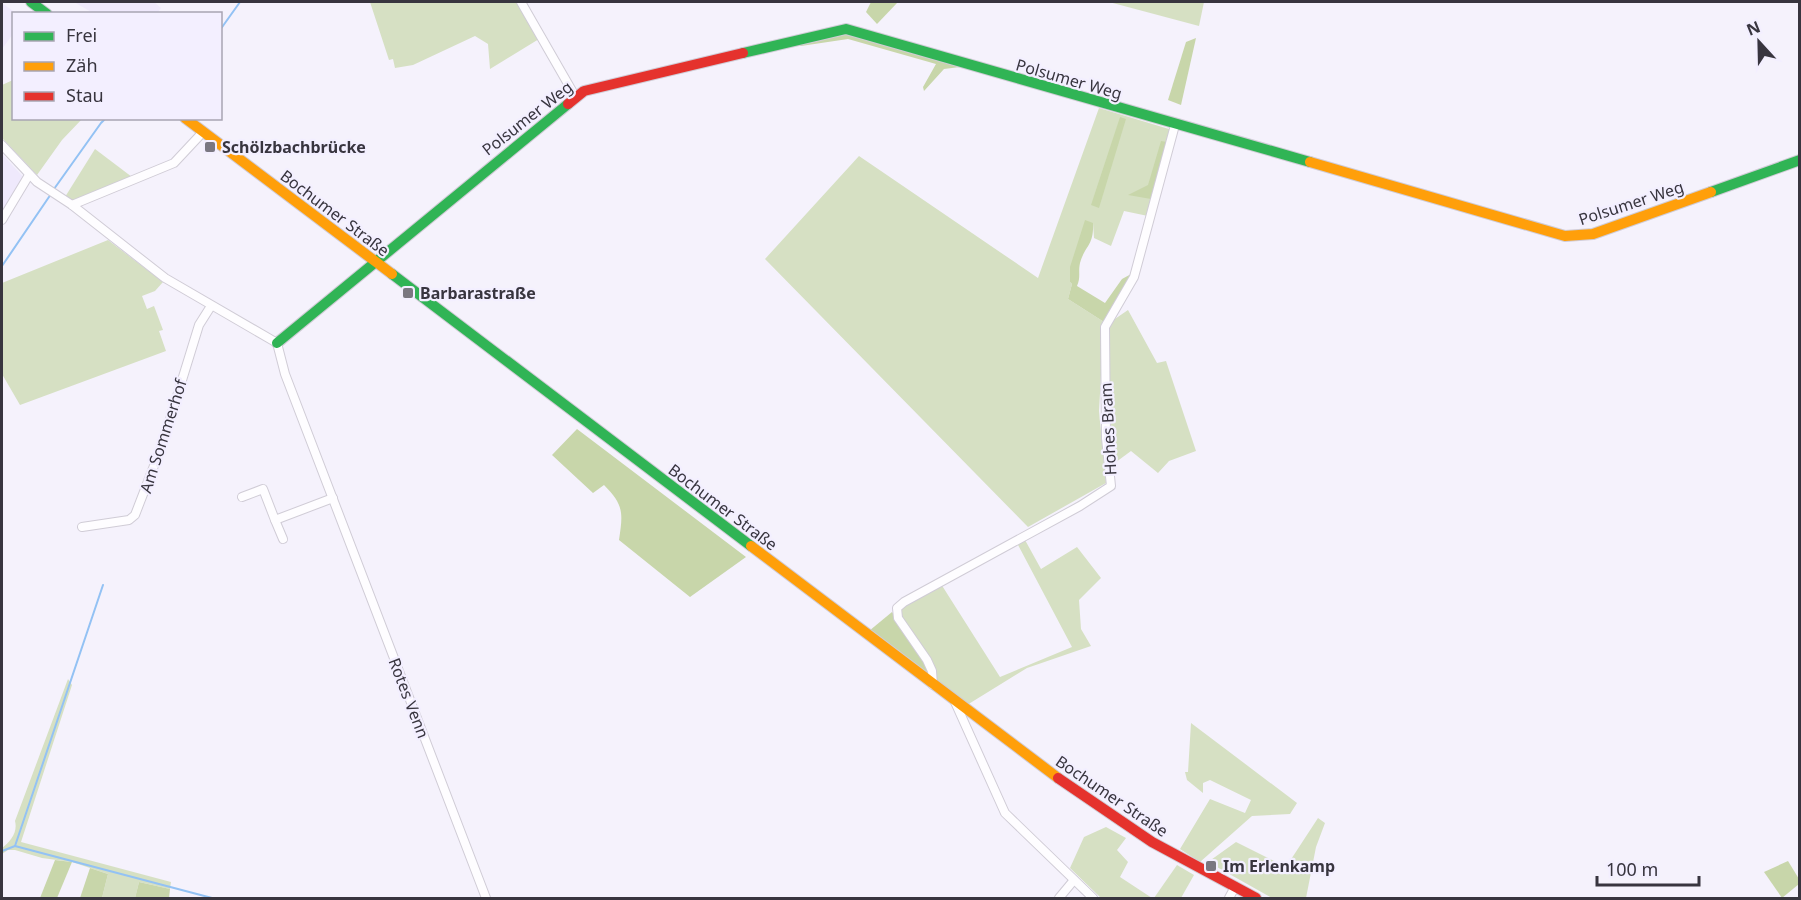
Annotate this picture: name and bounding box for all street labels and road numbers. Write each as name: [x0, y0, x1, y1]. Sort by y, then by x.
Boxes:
street label: Polsumer Weg: [1013, 53, 1125, 105]
street label: Polsumer Weg: [477, 76, 577, 160]
street label: Bochumer Straße: [276, 165, 394, 261]
street label: Polsumer Weg: [1576, 176, 1686, 230]
street label: Am Sommerhof: [134, 375, 192, 496]
street label: Hohes Bram: [1095, 382, 1121, 476]
street label: Bochumer Straße: [664, 459, 782, 555]
street label: Rotes Venn: [384, 655, 434, 741]
street label: Bochumer Straße: [1051, 750, 1173, 842]

